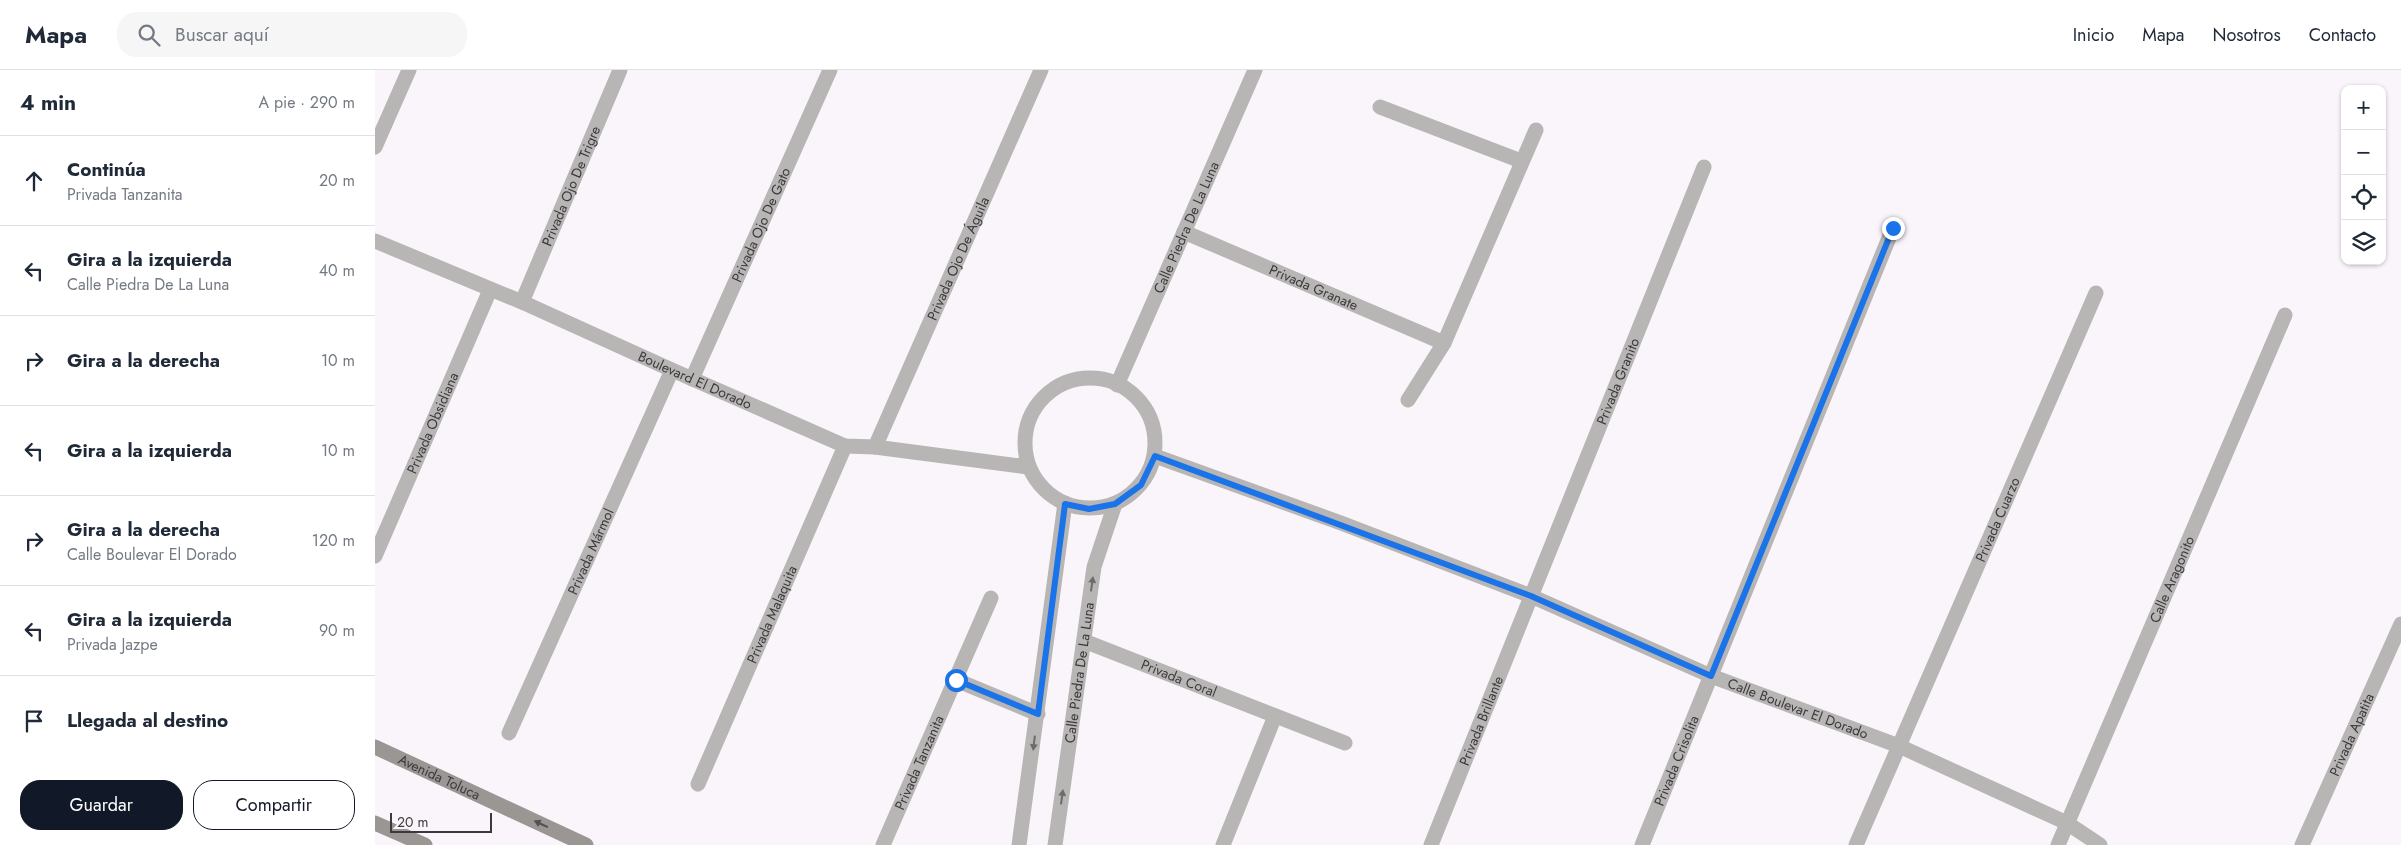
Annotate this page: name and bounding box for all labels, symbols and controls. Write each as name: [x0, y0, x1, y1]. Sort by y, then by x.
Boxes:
search box: [117, 12, 467, 57]
text: Mapa: [25, 17, 87, 52]
icon: search: [135, 21, 163, 49]
text: Buscar aquí: [175, 21, 269, 48]
text: Inicio: [2073, 22, 2114, 48]
text: Mapa: [2142, 22, 2184, 48]
text: Nosotros: [2212, 22, 2281, 48]
text: Contacto: [2309, 22, 2376, 48]
map controls: [2341, 85, 2386, 265]
button: +: [2341, 85, 2386, 130]
text: 4 min: [20, 88, 76, 118]
text: A pie · 290 m: [259, 91, 355, 114]
street label: Privada Ojo De Trigre: [537, 123, 605, 249]
button: −: [2341, 130, 2386, 175]
text: Continúa: [67, 156, 146, 183]
street label: Calle Piedra De La Luna: [1148, 158, 1224, 297]
street label: Privada Ojo De Gato: [727, 164, 795, 285]
icon: ahead: [20, 167, 48, 195]
text: 20 m: [319, 169, 355, 192]
button: locate: [2341, 175, 2386, 220]
text: Privada Tanzanita: [67, 183, 183, 206]
street label: Privada Ojo De Águila: [922, 193, 994, 323]
route end: [1882, 217, 1905, 240]
button: layers: [2341, 220, 2386, 265]
text: Gira a la izquierda: [67, 246, 232, 273]
icon: left: [20, 257, 48, 285]
text: 40 m: [319, 259, 355, 282]
street label: Privada Granate: [1266, 260, 1361, 315]
text: Calle Piedra De La Luna: [67, 273, 229, 296]
street label: Privada Granito: [1591, 334, 1644, 428]
street label: Boulevard El Dorado: [635, 346, 755, 414]
icon: right: [20, 347, 48, 375]
text: Gira a la derecha: [67, 347, 220, 374]
text: 10 m: [321, 349, 355, 372]
street label: Privada Obsidiana: [402, 369, 463, 477]
icon: left: [20, 437, 48, 465]
text: Gira a la izquierda: [67, 437, 232, 464]
text: 10 m: [321, 439, 355, 462]
street label: Privada Cuarzo: [1970, 474, 2025, 565]
street label: Privada Mármol: [562, 505, 619, 598]
text: Gira a la derecha: [67, 516, 220, 543]
icon: right: [20, 527, 48, 555]
text: 120 m: [312, 529, 355, 552]
street label: Calle Aragonito: [2144, 532, 2199, 626]
text: Calle Boulevar El Dorado: [67, 543, 237, 566]
street label: Privada Malaquita: [742, 562, 802, 666]
one-way arrow: [1088, 575, 1096, 591]
street label: Calle Piedra De La Luna: [1059, 601, 1099, 744]
text: Gira a la izquierda: [67, 606, 232, 633]
icon: left: [20, 617, 48, 645]
text: 90 m: [319, 619, 355, 642]
text: Privada Jazpe: [67, 633, 158, 656]
street label: Privada Coral: [1138, 654, 1220, 702]
route start: [945, 669, 968, 692]
street label: Privada Brillante: [1454, 673, 1508, 769]
street label: Calle Boulevar El Dorado: [1725, 673, 1871, 744]
street label: Privada Apatita: [2324, 690, 2379, 779]
icon: arrive: [20, 707, 48, 735]
text: Llegada al destino: [67, 707, 228, 734]
street label: Privada Tanzanita: [890, 712, 948, 813]
street label: Privada Crisolita: [1649, 712, 1704, 809]
one-way arrow: [1030, 735, 1038, 751]
street label: Avenida Toluca: [395, 749, 484, 805]
button: Guardar: [20, 780, 183, 830]
button: Compartir: [193, 780, 355, 830]
one-way arrow: [1058, 788, 1066, 804]
scale bar: [390, 810, 493, 833]
text: 20 m: [397, 812, 429, 832]
one-way arrow: [534, 820, 549, 829]

